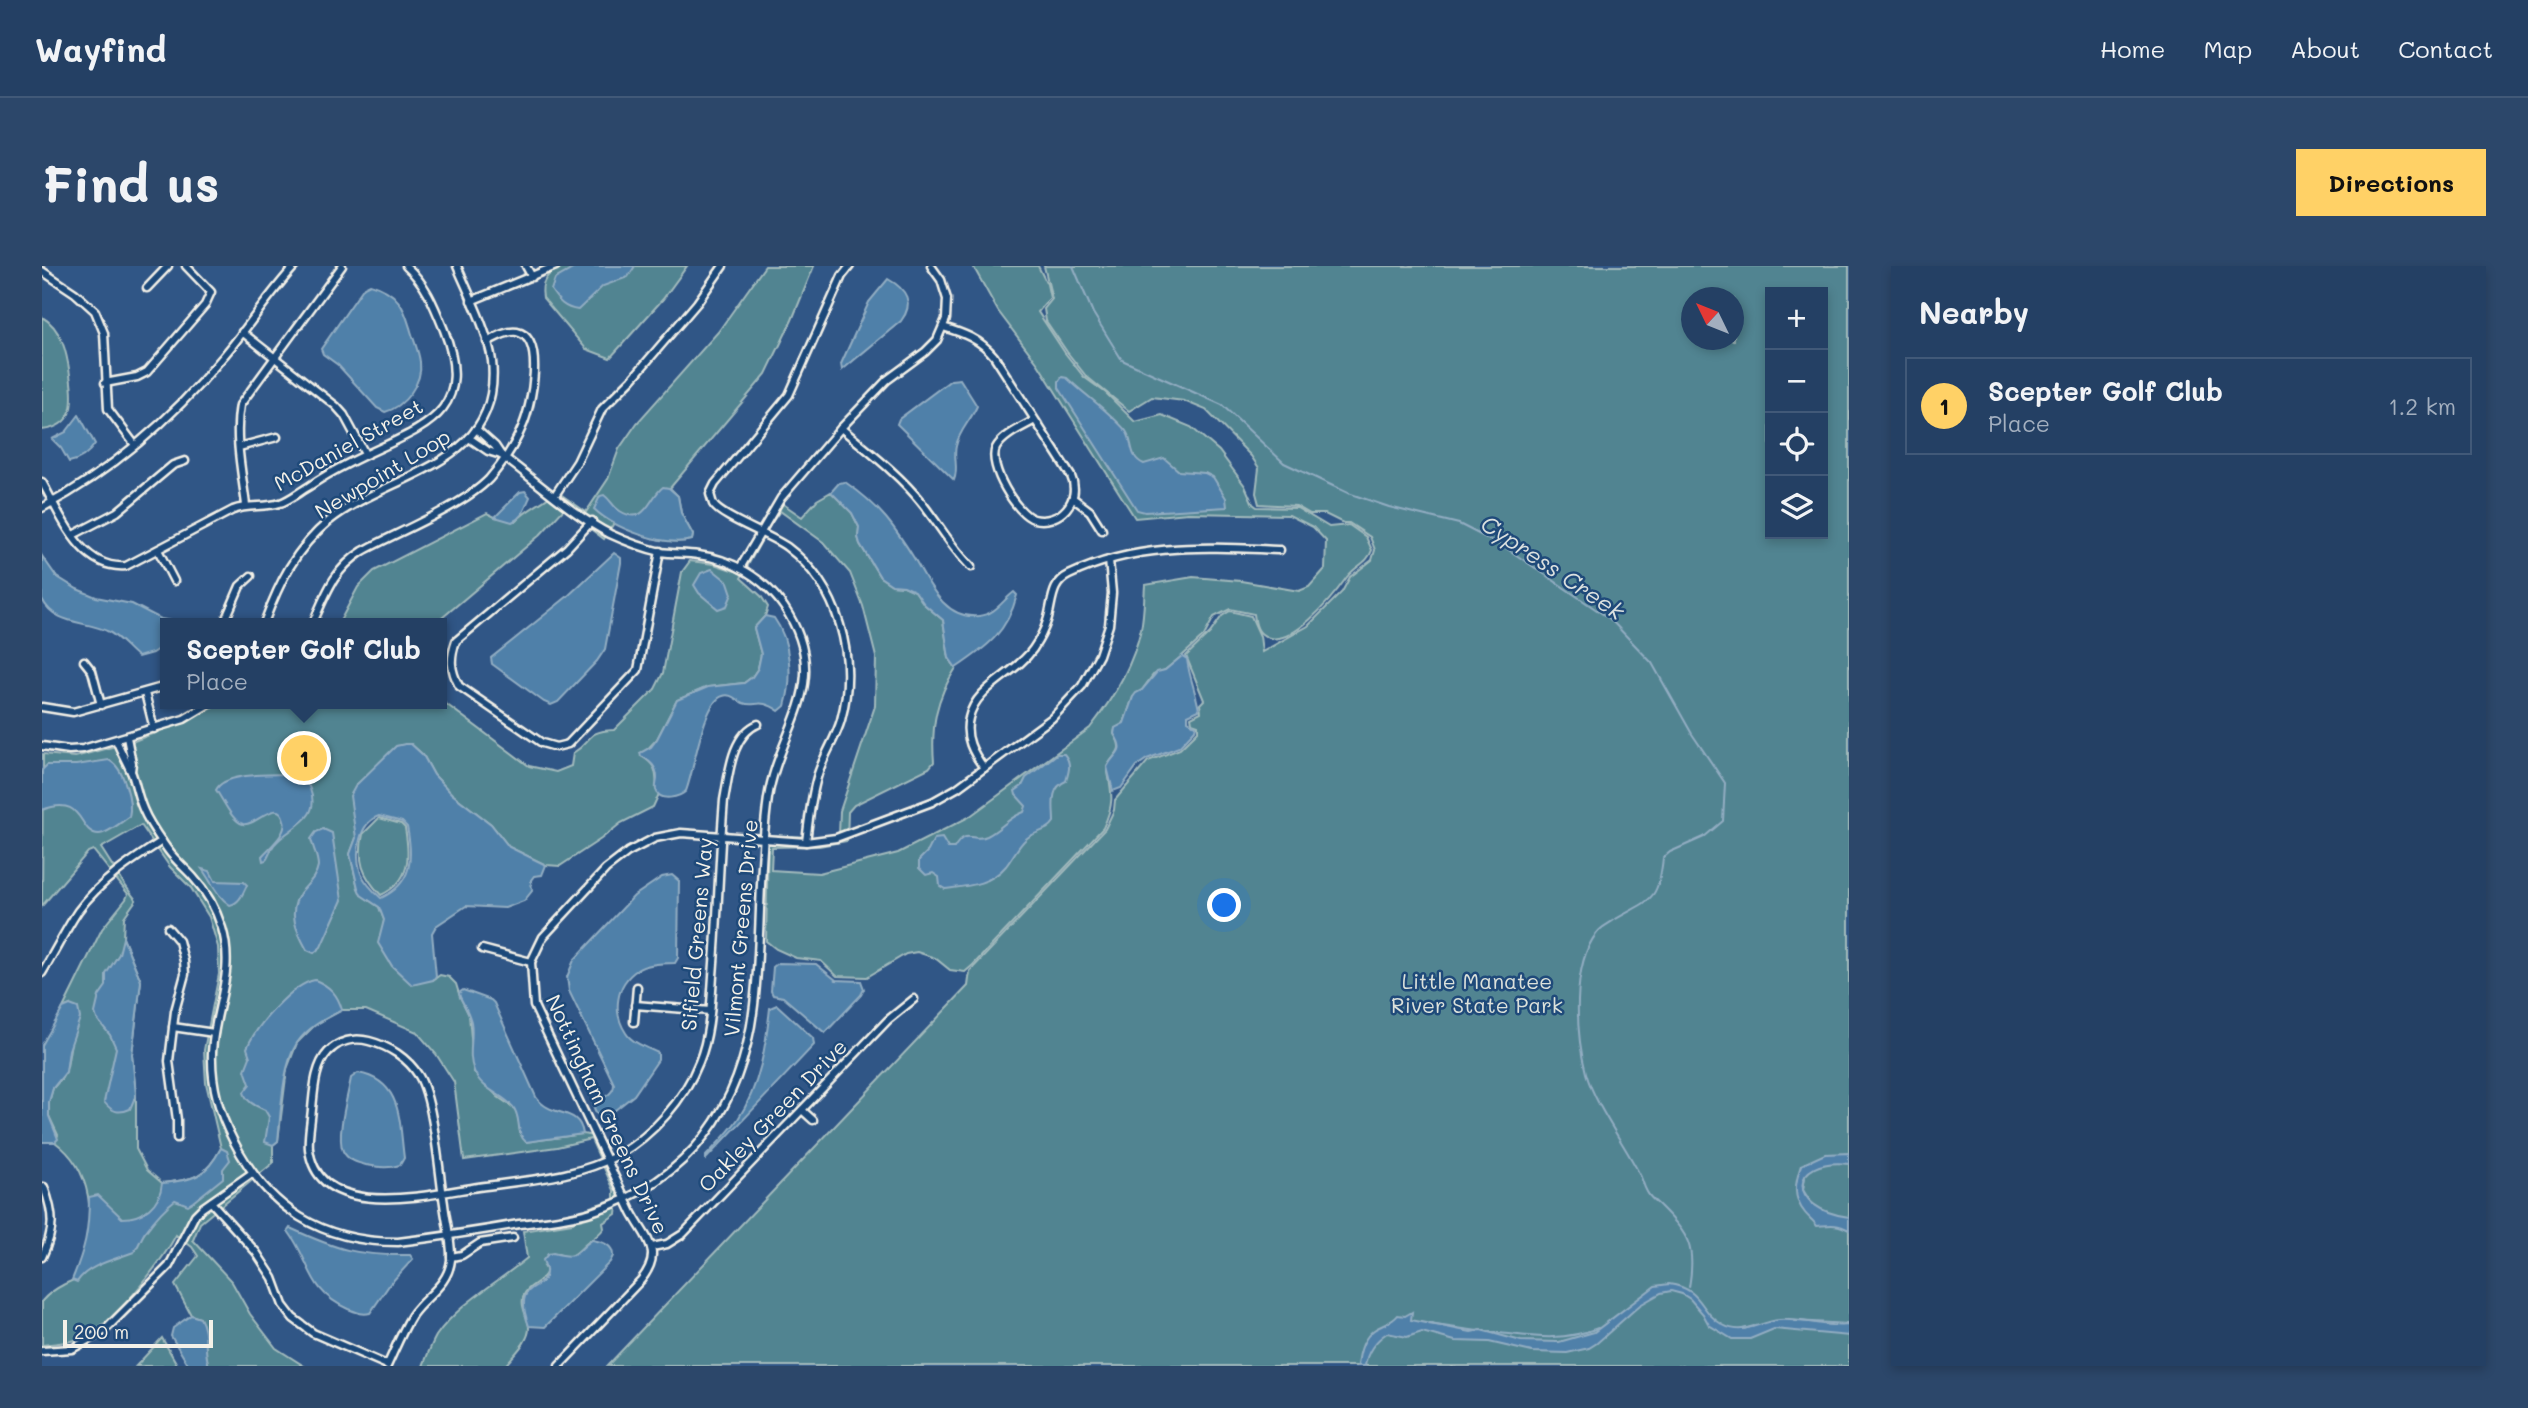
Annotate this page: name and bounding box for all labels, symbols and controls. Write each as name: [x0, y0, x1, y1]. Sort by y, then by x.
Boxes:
text: Wayfind: [35, 27, 166, 70]
text: Home: [2100, 33, 2165, 64]
text: Map: [2203, 33, 2252, 64]
text: About: [2290, 33, 2360, 64]
text: Contact: [2398, 33, 2493, 64]
button: Directions: [2296, 149, 2486, 216]
text: Find us: [42, 151, 220, 214]
north arrow: [1681, 287, 1744, 350]
map controls: [1765, 287, 1828, 539]
button: +: [1765, 287, 1828, 350]
text: Nearby: [1919, 292, 2029, 332]
button: −: [1765, 350, 1828, 413]
text: Scepter Golf Club: [1988, 374, 2223, 408]
text: 1: [1939, 391, 1949, 421]
text: 1.2 km: [2388, 391, 2456, 421]
street label: McDaniel Street: [269, 392, 427, 496]
text: Place: [1988, 408, 2050, 438]
button: locate: [1765, 413, 1828, 476]
street label: Newpoint Loop: [309, 422, 455, 524]
button: layers: [1765, 476, 1828, 539]
water label: Cypress Creek: [1475, 508, 1631, 627]
popup: [160, 618, 447, 709]
text: Scepter Golf Club: [186, 632, 421, 666]
text: Place: [186, 666, 248, 696]
pin: 1: [281, 732, 327, 784]
street label: Vilmont Greens Drive: [717, 818, 763, 1038]
street label: Sifield Greens Way: [674, 836, 718, 1032]
your location: [1207, 888, 1241, 922]
park label: Little Manatee River State Park: [1391, 967, 1563, 1018]
street label: Nottingham Greens Drive: [541, 990, 675, 1238]
street label: Oakley Green Drive: [692, 1033, 852, 1197]
scale bar: [63, 1317, 214, 1349]
text: 200 m: [74, 1319, 129, 1344]

